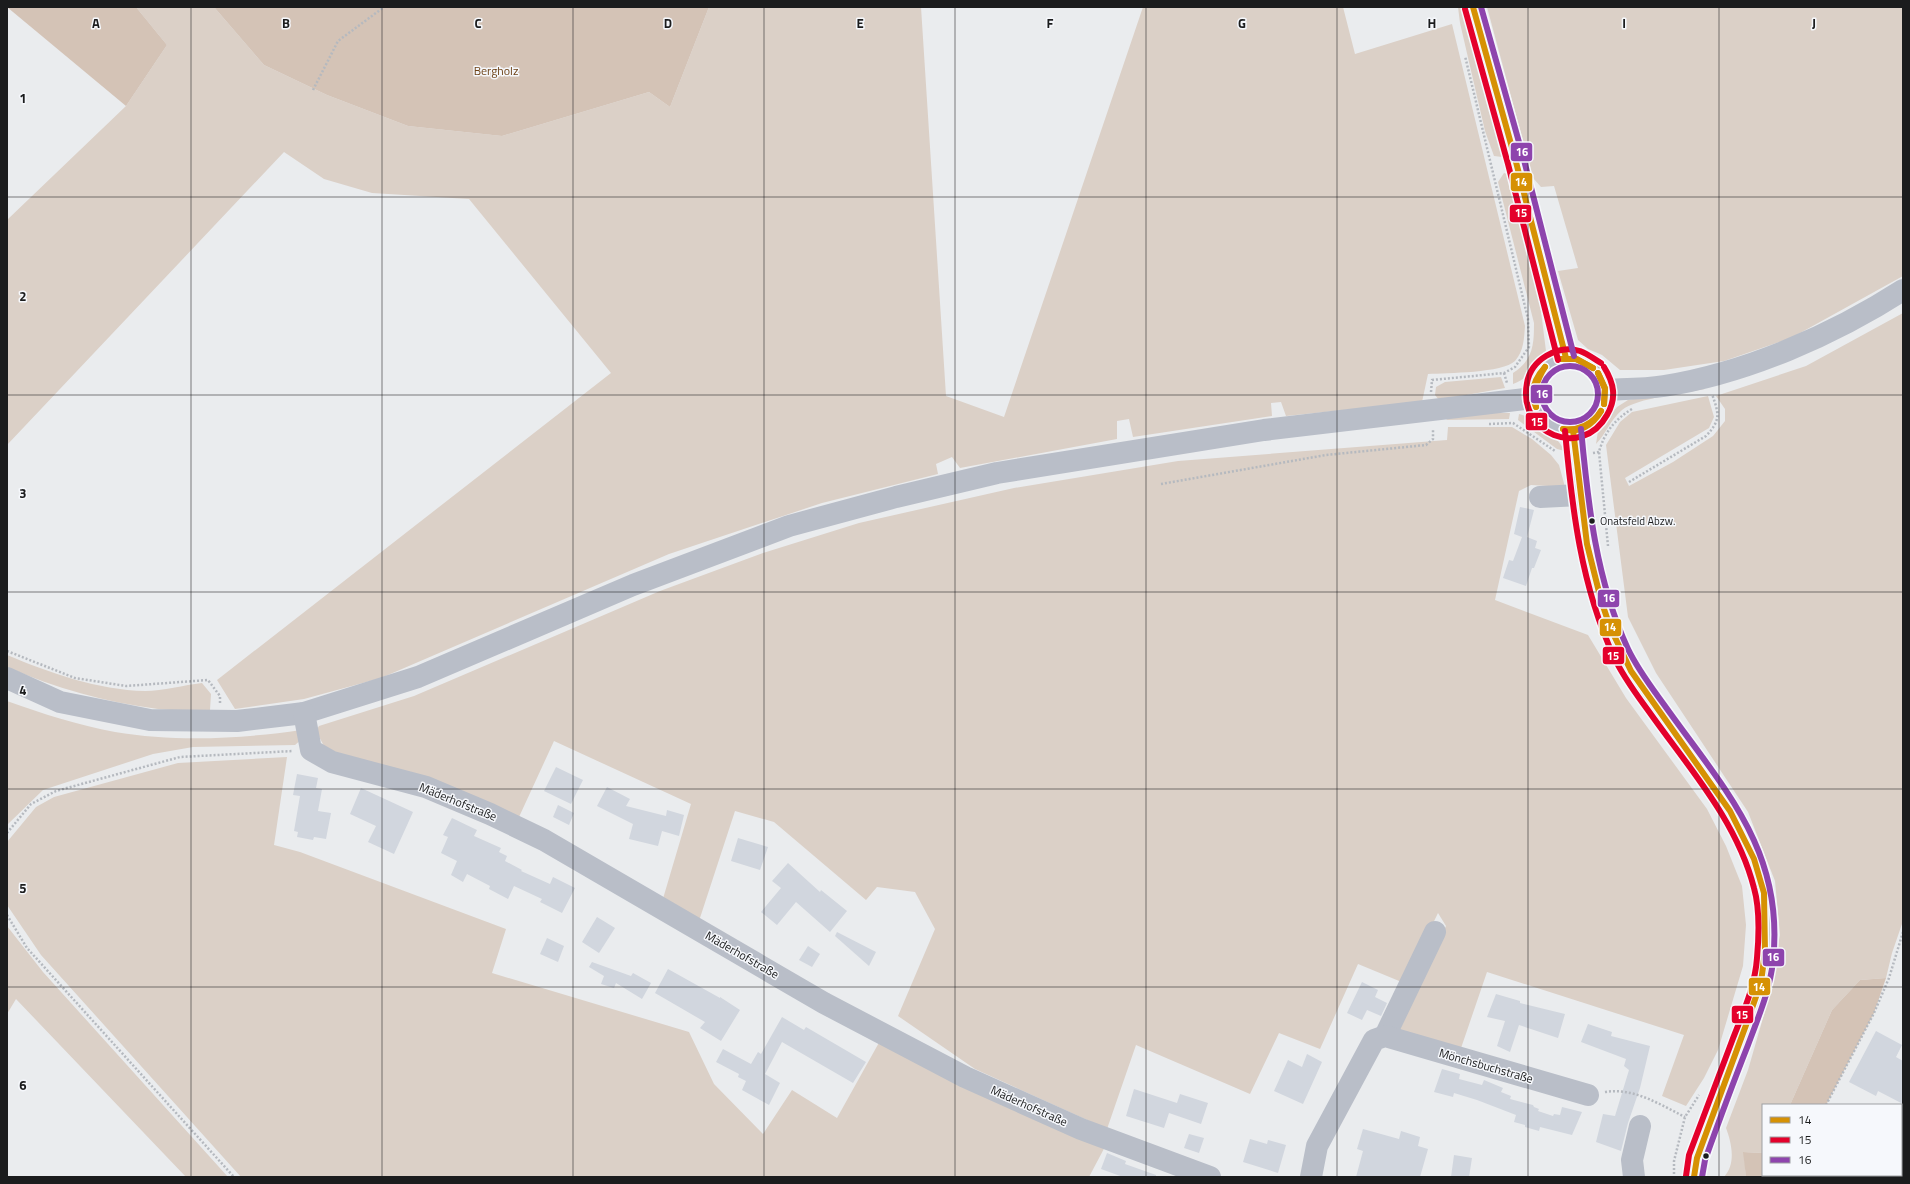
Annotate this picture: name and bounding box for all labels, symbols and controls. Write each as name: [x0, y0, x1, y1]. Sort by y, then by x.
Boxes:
text: A: [92, 13, 100, 33]
text: B: [282, 13, 290, 33]
text: C: [474, 13, 482, 33]
text: D: [664, 13, 672, 33]
text: E: [856, 13, 864, 33]
text: F: [1047, 13, 1054, 33]
text: G: [1238, 13, 1246, 33]
text: H: [1428, 13, 1436, 33]
text: I: [1622, 13, 1626, 33]
text: J: [1812, 13, 1816, 33]
park label: Bergholz: [474, 61, 518, 80]
text: 1: [19, 88, 27, 108]
line badge: 16: [1510, 142, 1533, 162]
text: 16: [1516, 144, 1528, 160]
line badge: 14: [1510, 172, 1533, 192]
text: 14: [1515, 174, 1527, 190]
line badge: 15: [1509, 204, 1532, 223]
text: 15: [1515, 205, 1527, 221]
text: 2: [19, 286, 27, 306]
line badge: 16: [1530, 384, 1553, 404]
text: 16: [1536, 386, 1548, 402]
line badge: 15: [1525, 412, 1548, 431]
text: 15: [1531, 414, 1543, 430]
text: 3: [19, 483, 27, 503]
place label: Onatsfeld Abzw.: [1600, 513, 1675, 529]
marker: Onatsfeld Abzw.: [1587, 516, 1597, 526]
line badge: 16: [1597, 589, 1620, 608]
text: 16: [1603, 590, 1615, 606]
line badge: 14: [1599, 618, 1622, 637]
text: 14: [1604, 619, 1616, 635]
line badge: 15: [1602, 646, 1625, 665]
text: 15: [1607, 648, 1619, 664]
text: 4: [19, 680, 27, 700]
street label: Mäderhofstraße: [416, 777, 500, 826]
text: 5: [19, 878, 27, 898]
street label: Mäderhofstraße: [702, 926, 783, 983]
line badge: 16: [1762, 948, 1785, 967]
text: 16: [1767, 949, 1779, 965]
line badge: 14: [1748, 977, 1771, 996]
text: 14: [1753, 979, 1765, 995]
line badge: 15: [1731, 1005, 1754, 1024]
text: 15: [1736, 1007, 1748, 1023]
street label: Mönchsbuchstraße: [1437, 1043, 1536, 1088]
text: 6: [19, 1075, 27, 1095]
street label: Mäderhofstraße: [988, 1080, 1071, 1131]
legend: [1762, 1104, 1902, 1176]
text: 14: [1798, 1110, 1812, 1129]
text: 15: [1798, 1130, 1812, 1149]
text: 16: [1798, 1150, 1812, 1169]
unlabelled marker: [1701, 1151, 1711, 1161]

